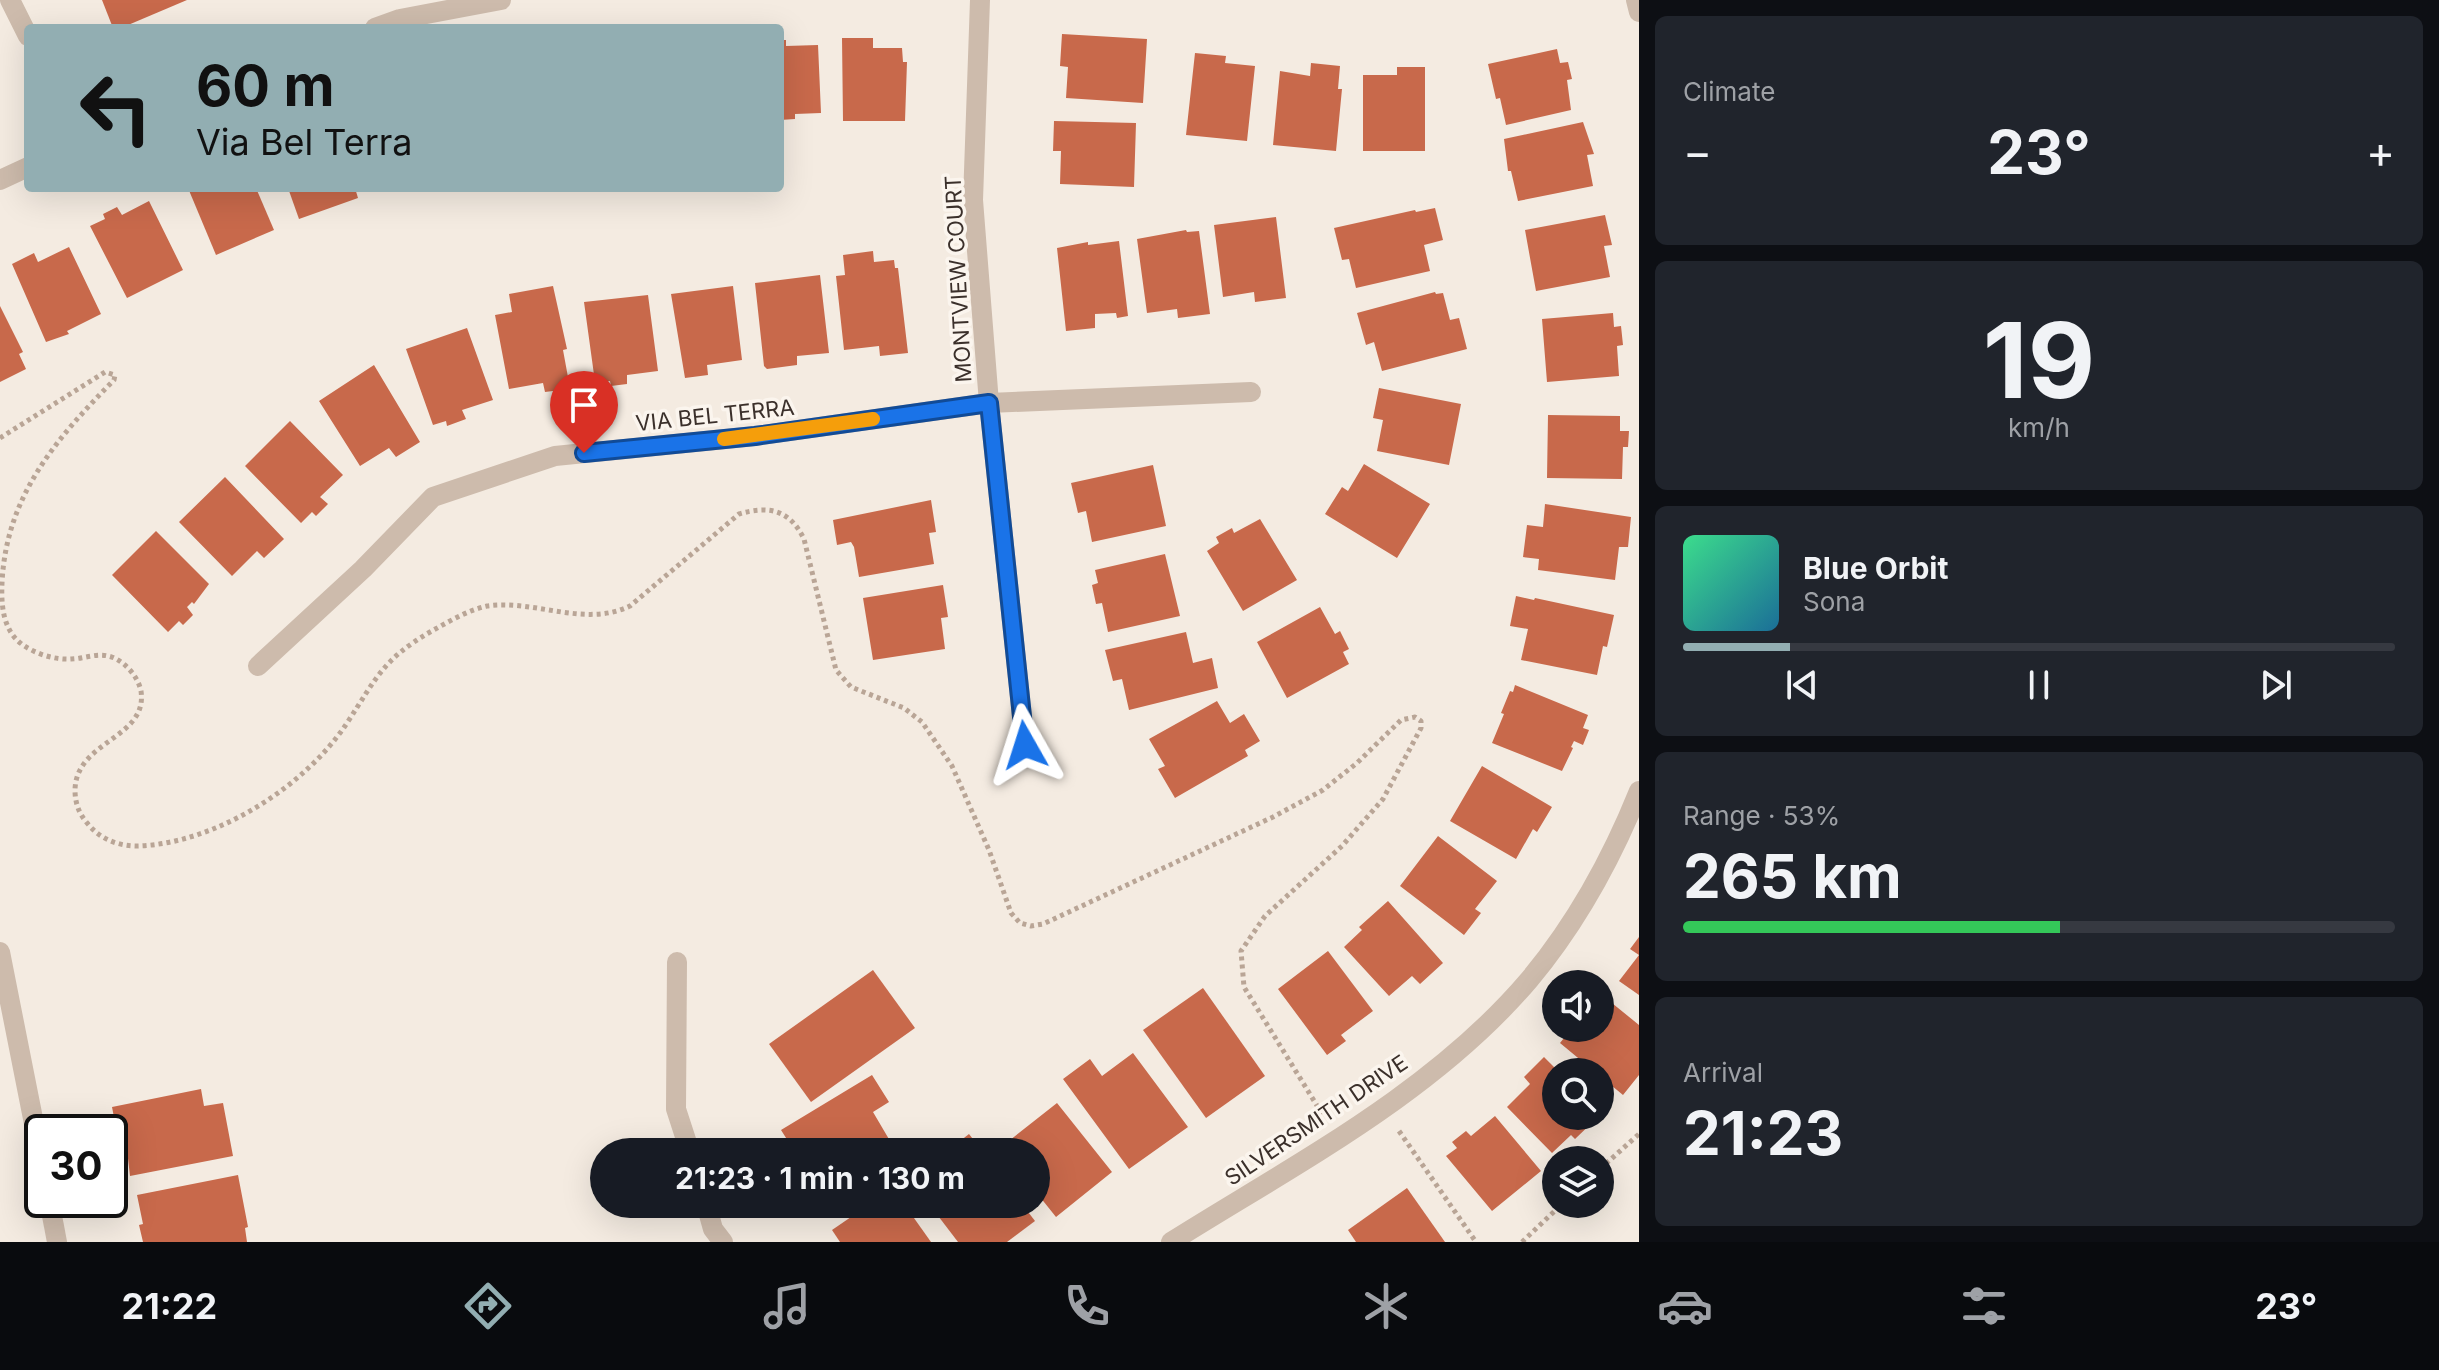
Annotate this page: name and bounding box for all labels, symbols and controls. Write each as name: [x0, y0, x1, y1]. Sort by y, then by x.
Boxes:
text: 60 m: [196, 52, 335, 120]
icon: left: [64, 56, 168, 160]
text: Climate: [1683, 76, 1775, 107]
text: 23°: [1987, 116, 2091, 188]
text: Via Bel Terra: [196, 120, 413, 164]
text: −: [1683, 125, 1712, 179]
text: +: [2366, 125, 2395, 179]
street label: MONTVIEW COURT: [940, 175, 976, 383]
text: 19: [1983, 297, 2095, 423]
pin: [550, 371, 618, 453]
icon: arrive: [562, 383, 606, 427]
street label: VIA BEL TERRA: [634, 394, 796, 436]
text: km/h: [2008, 412, 2070, 443]
text: Blue Orbit: [1803, 550, 1948, 586]
text: Sona: [1803, 586, 1865, 617]
icon: previous: [1780, 663, 1824, 707]
icon: pause: [2017, 663, 2061, 707]
icon: next: [2254, 663, 2298, 707]
position arrow: [983, 703, 1067, 787]
text: Range · 53%: [1683, 800, 1840, 831]
text: 265 km: [1683, 840, 1902, 912]
map controls: [1542, 970, 1614, 1218]
button: sound: [1542, 970, 1614, 1042]
street label: SILVERSMITH DRIVE: [1220, 1049, 1412, 1191]
text: Arrival: [1683, 1057, 1763, 1088]
button: search: [1542, 1058, 1614, 1130]
text: 21:23: [1683, 1097, 1843, 1169]
speed limit sign: 30: [24, 1114, 128, 1218]
button: layers: [1542, 1146, 1614, 1218]
text: 21:23 · 1 min · 130 m: [675, 1160, 965, 1196]
icon: directions: [460, 1278, 516, 1334]
icon: music: [759, 1278, 815, 1334]
icon: phone: [1059, 1278, 1115, 1334]
icon: climate: [1358, 1278, 1414, 1334]
icon: car: [1657, 1278, 1713, 1334]
icon: filters: [1956, 1278, 2012, 1334]
text: 21:22: [122, 1284, 217, 1328]
text: 23°: [2255, 1284, 2317, 1328]

